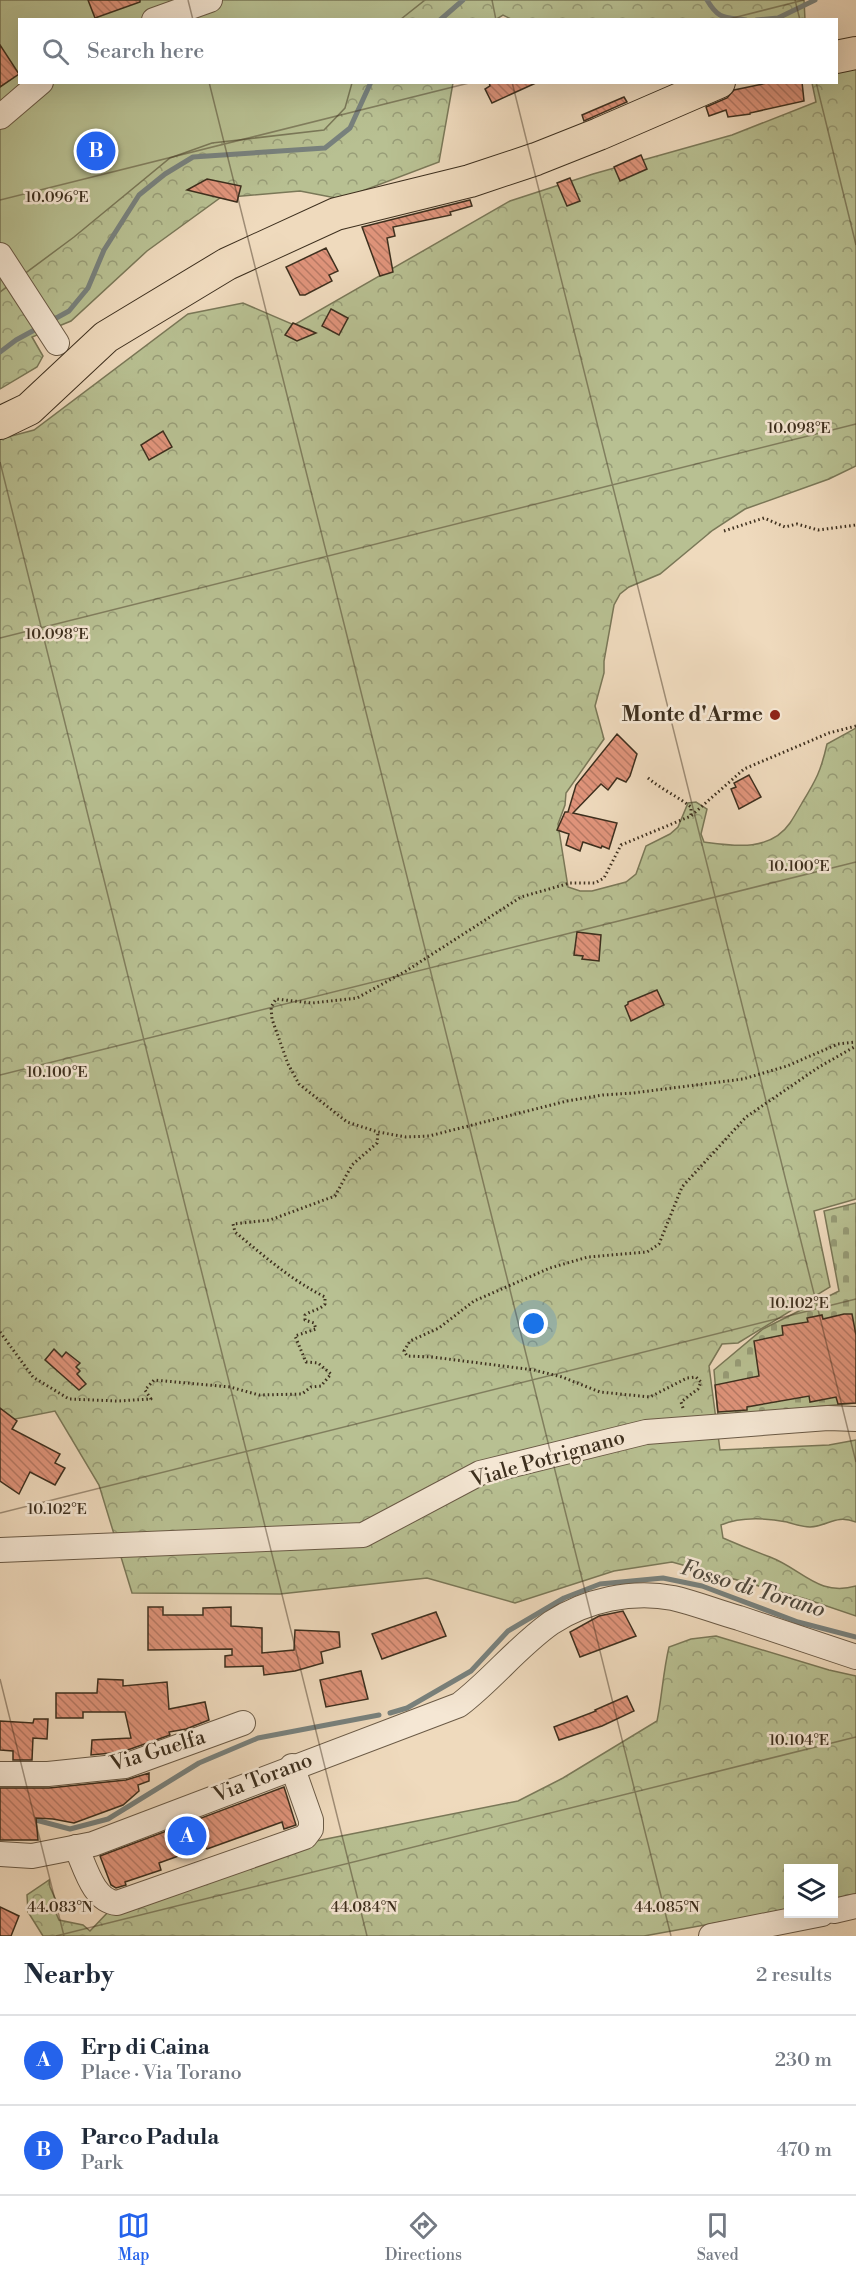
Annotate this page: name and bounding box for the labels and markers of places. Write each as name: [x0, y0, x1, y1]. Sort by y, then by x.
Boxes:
pin: B: [76, 128, 116, 174]
place label: Monte d'Arme: [621, 702, 763, 728]
marker: Monte d'Arme: [768, 708, 782, 722]
pin: A: [168, 1814, 207, 1858]

